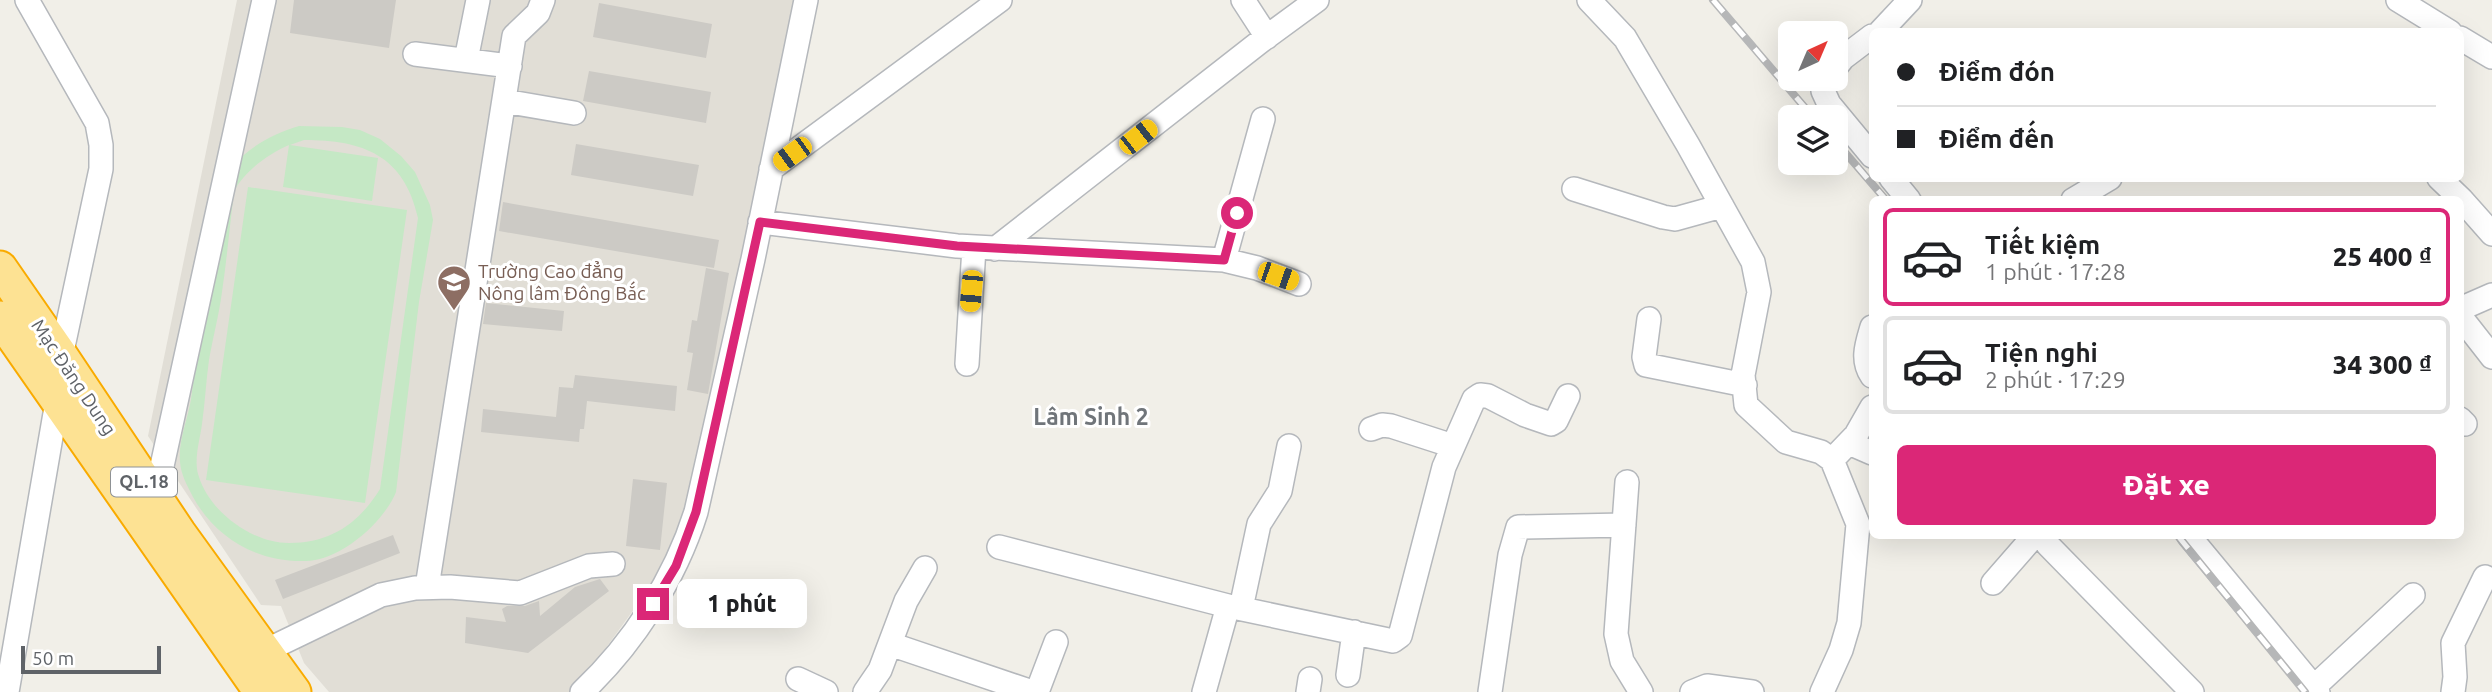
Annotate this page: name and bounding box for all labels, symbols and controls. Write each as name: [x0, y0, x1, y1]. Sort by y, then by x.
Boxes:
north arrow: [1778, 21, 1848, 91]
map controls: [1778, 21, 1848, 175]
text: Điểm đón: [1939, 57, 2055, 86]
button: layers: [1778, 105, 1848, 175]
car: [1115, 116, 1162, 158]
text: Điểm đến: [1939, 124, 2054, 153]
car: [769, 133, 816, 175]
route start: [1221, 197, 1253, 229]
icon: car: [1901, 226, 1964, 289]
text: Tiết kiệm: [1985, 230, 2100, 259]
text: 25 400 ₫: [2333, 242, 2432, 271]
car: [1255, 259, 1302, 293]
text: 1 phút · 17:28: [1985, 259, 2126, 284]
place label: Trường Cao đẳng Nông lâm Đông Bắc: [478, 260, 646, 304]
school or university icon: Trường Cao đẳng Nông lâm Đông Bắc: [435, 263, 473, 312]
car: [959, 269, 984, 313]
street label: Mạc Đăng Dung: [27, 315, 121, 439]
icon: car: [1901, 334, 1964, 397]
text: Tiện nghi: [1985, 338, 2098, 367]
text: 34 300 ₫: [2333, 350, 2432, 379]
text: 2 phút · 17:29: [1985, 367, 2126, 392]
district label: Lâm Sinh 2: [1033, 404, 1149, 429]
button: Đặt xe: [1897, 445, 2436, 525]
road number: QL.18: [111, 468, 177, 496]
callout: 1 phút: [678, 580, 807, 628]
route end: [637, 588, 669, 620]
text: 1 phút: [707, 591, 777, 616]
scale bar: [21, 643, 161, 675]
text: 50 m: [32, 647, 74, 669]

